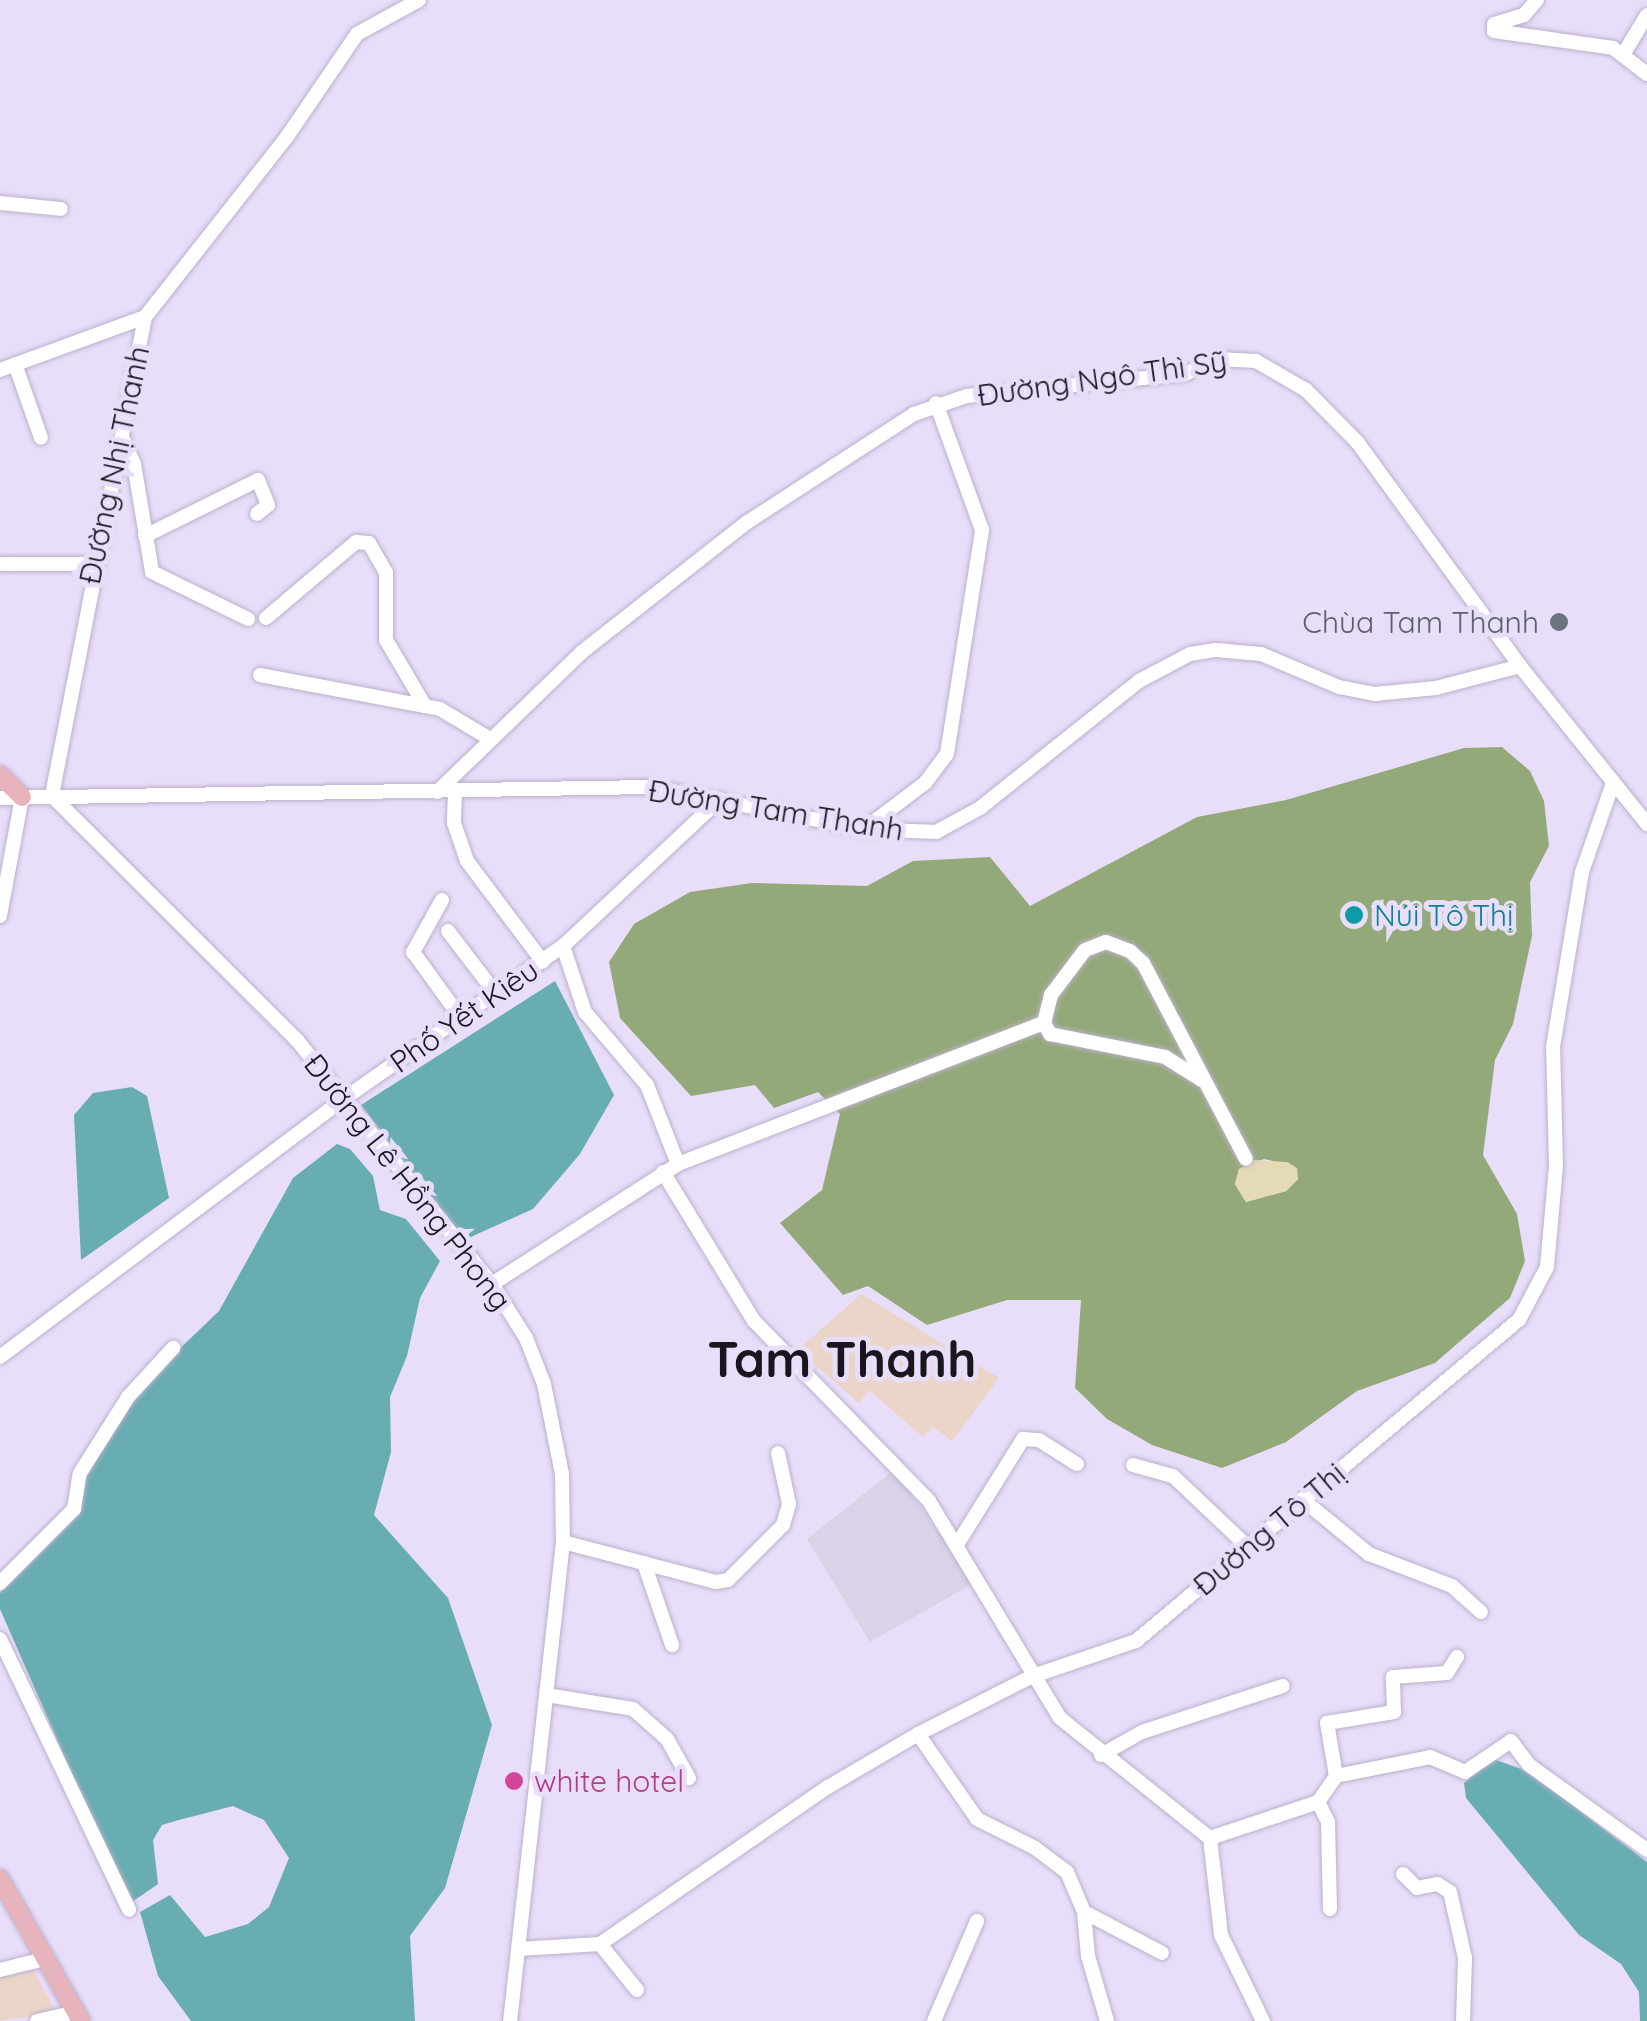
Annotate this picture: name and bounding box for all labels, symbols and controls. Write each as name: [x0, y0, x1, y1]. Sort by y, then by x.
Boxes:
street label: Đường Nhị Thanh: [71, 343, 157, 587]
street label: Đường Ngô Thì Sỹ: [975, 343, 1229, 413]
place label: Chùa Tam Thanh: [1302, 604, 1539, 640]
marker: Chùa Tam Thanh: [1548, 611, 1570, 633]
street label: Đường Tam Thanh: [646, 772, 906, 848]
place label: Núi Tô Thị: [1374, 897, 1514, 933]
marker: Núi Tô Thị: [1343, 904, 1365, 926]
street label: Phố Yết Kiêu: [383, 952, 545, 1080]
street label: Đường Lê Hồng Phong: [297, 1047, 519, 1317]
district label: Tam Thanh: [708, 1329, 976, 1389]
street label: Đường Tô Thị: [1186, 1455, 1352, 1603]
place label: white hotel: [534, 1763, 684, 1799]
marker: white hotel: [503, 1770, 525, 1792]

